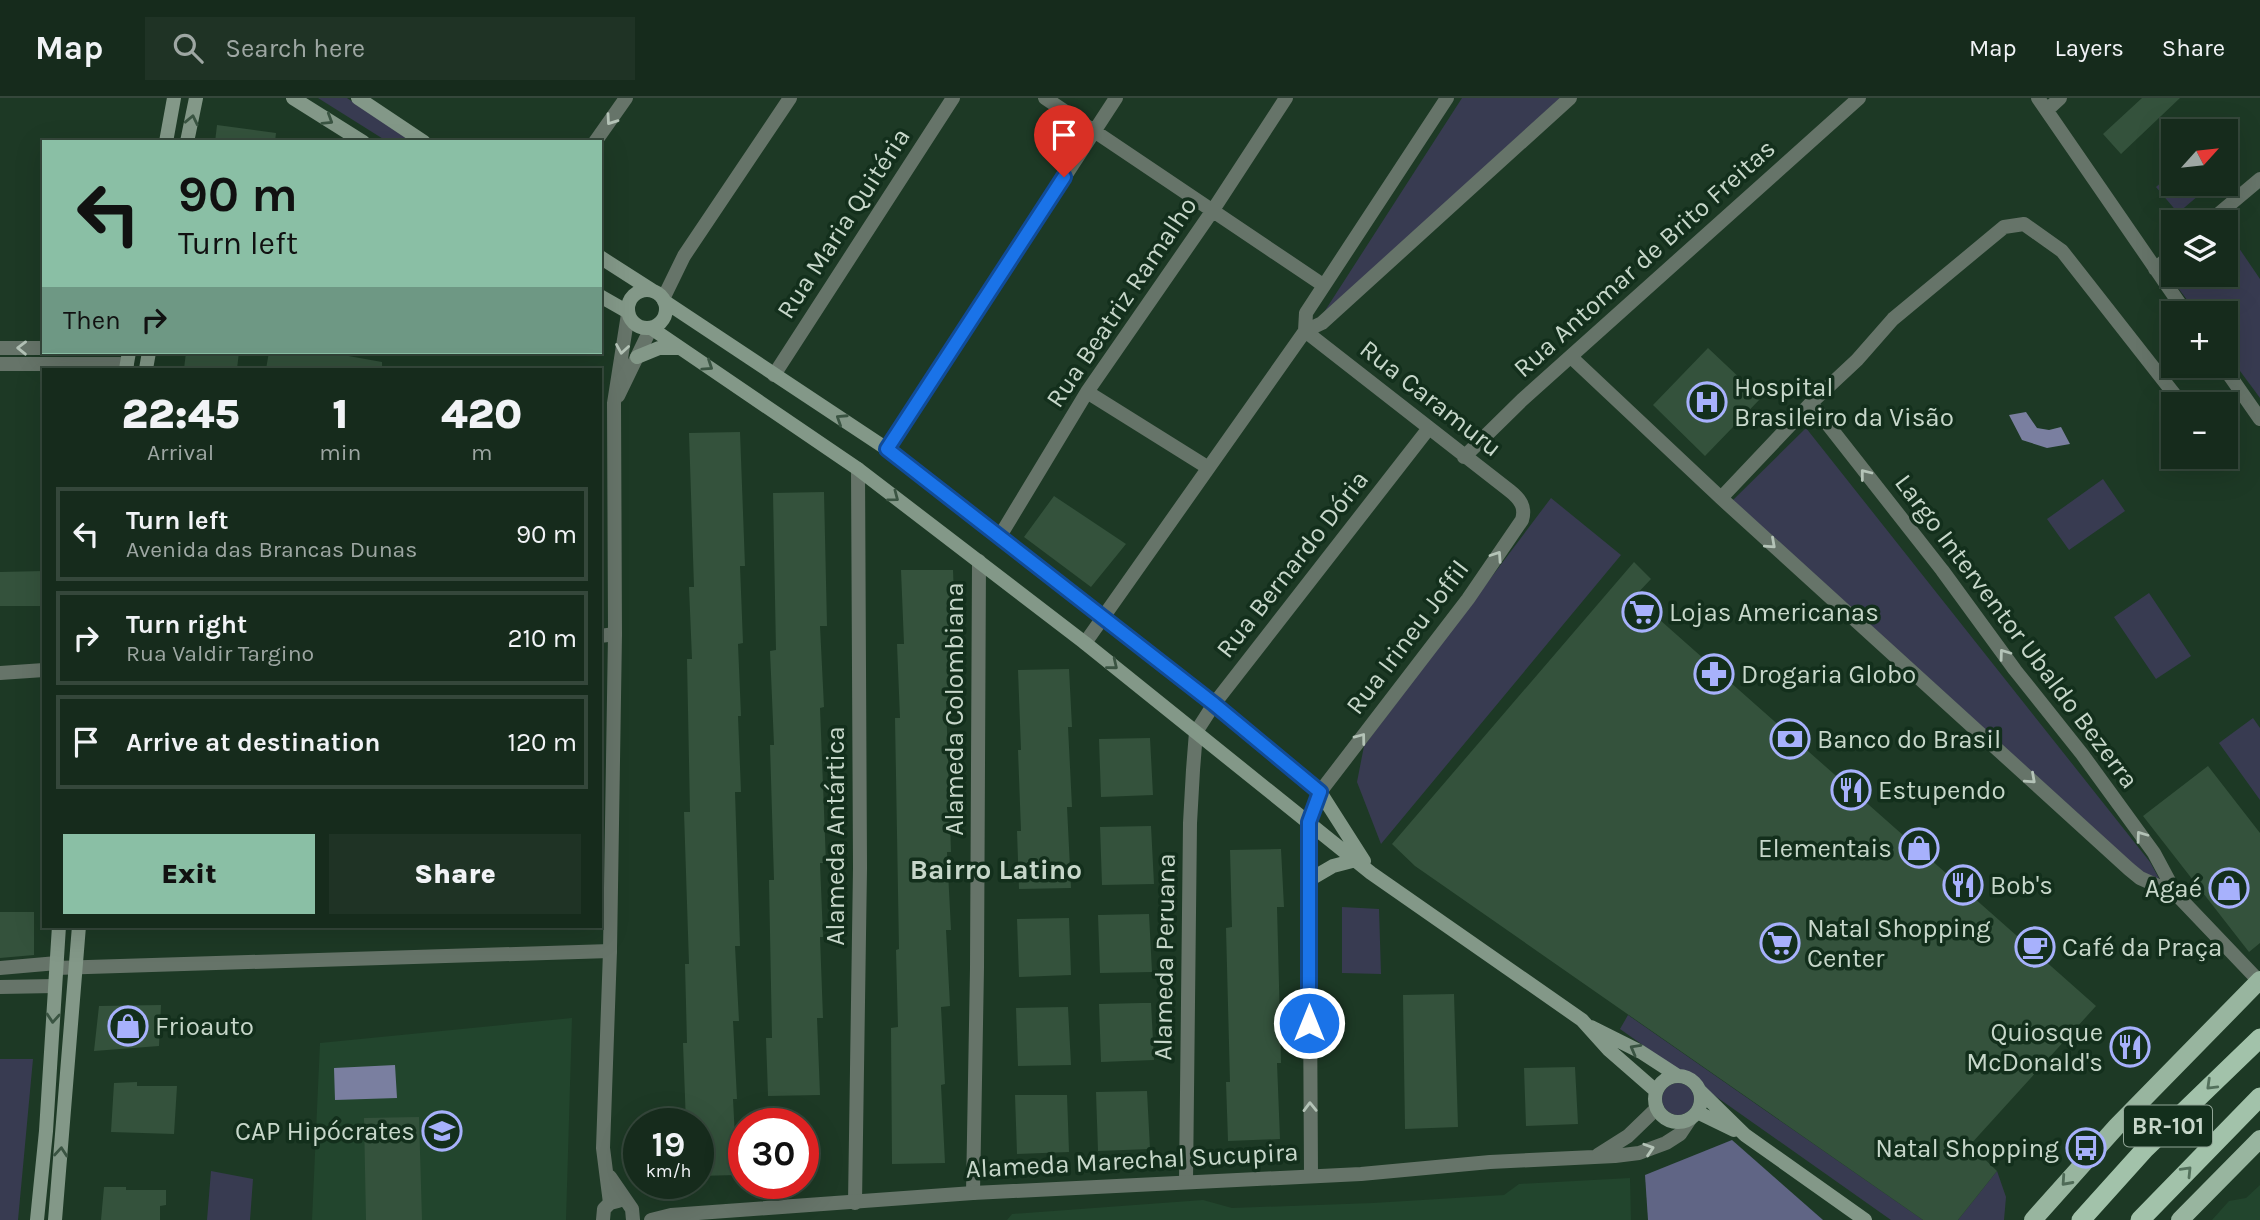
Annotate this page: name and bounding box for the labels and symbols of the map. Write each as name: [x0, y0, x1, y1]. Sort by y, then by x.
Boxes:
pin: [1034, 105, 1094, 177]
one-way arrow: [320, 111, 333, 124]
one-way arrow: [607, 112, 619, 125]
one-way arrow: [183, 114, 198, 126]
north arrow: [2161, 119, 2238, 196]
street label: Rua Maria Quitéria: [770, 122, 917, 324]
street label: Rua Antomar de Brito Freitas: [1507, 133, 1782, 384]
street label: Rua Beatriz Ramalho: [1039, 191, 1203, 414]
street label: Rua Caramuru: [1354, 333, 1508, 463]
one-way arrow: [16, 340, 27, 356]
one-way arrow: [615, 344, 630, 355]
one-way arrow: [700, 357, 713, 370]
place label: Hospital Brasileiro da Visão: [1734, 372, 1954, 433]
hospital icon: Hospital Brasileiro da Visão: [1686, 381, 1728, 423]
one-way arrow: [836, 415, 849, 427]
street label: Rua Bernardo Dória: [1210, 465, 1375, 664]
street label: Largo Interventor Ubaldo Bezerra: [1888, 468, 2145, 795]
one-way arrow: [1861, 469, 1874, 481]
one-way arrow: [886, 488, 899, 501]
one-way arrow: [1763, 536, 1776, 548]
one-way arrow: [1489, 551, 1501, 564]
street label: Rua Irineu Joffil: [1339, 554, 1475, 721]
street label: Alameda Colombiana: [939, 582, 970, 836]
supermarket icon: Lojas Americanas: [1621, 591, 1663, 633]
place label: Lojas Americanas: [1669, 597, 1879, 628]
one-way arrow: [2000, 649, 2012, 662]
pharmacy icon: Drogaria Globo: [1693, 653, 1735, 695]
one-way arrow: [1106, 657, 1118, 670]
place label: Drogaria Globo: [1741, 659, 1916, 690]
bank icon: Banco do Brasil: [1769, 718, 1811, 760]
place label: Banco do Brasil: [1817, 724, 2001, 755]
street label: Alameda Antártica: [820, 726, 851, 946]
one-way arrow: [1353, 733, 1366, 746]
restaurant icon: Estupendo: [1830, 769, 1872, 811]
one-way arrow: [2023, 771, 2036, 783]
place label: Estupendo: [1878, 775, 2006, 806]
shop icon: Elementais: [1898, 827, 1940, 869]
one-way arrow: [2137, 831, 2149, 843]
place label: Elementais: [1758, 833, 1892, 864]
district label: Bairro Latino: [910, 853, 1082, 886]
street label: Alameda Peruana: [1147, 853, 1182, 1061]
restaurant icon: Bob's: [1942, 864, 1984, 906]
shop icon: Agaé: [2208, 867, 2250, 909]
place label: Bob's: [1990, 870, 2053, 901]
place label: Agaé: [2145, 873, 2202, 904]
place label: Natal Shopping Center: [1807, 913, 1991, 974]
supermarket icon: Natal Shopping Center: [1759, 922, 1801, 964]
cafe icon: Café da Praça: [2014, 926, 2056, 968]
place label: Café da Praça: [2062, 932, 2222, 963]
position arrow: [1272, 986, 1346, 1060]
shop icon: Frioauto: [107, 1005, 149, 1047]
place label: Frioauto: [155, 1011, 254, 1042]
one-way arrow: [46, 1013, 61, 1024]
place label: Quiosque McDonald's: [1966, 1017, 2103, 1078]
restaurant icon: Quiosque McDonald's: [2109, 1026, 2151, 1068]
one-way arrow: [1629, 1044, 1642, 1057]
one-way arrow: [2206, 1077, 2219, 1090]
one-way arrow: [1302, 1101, 1318, 1112]
road number: BR-101: [2124, 1106, 2212, 1146]
speed limit sign: 30: [728, 1108, 819, 1199]
school or university icon: CAP Hipócrates: [421, 1110, 463, 1152]
place label: CAP Hipócrates: [235, 1116, 415, 1147]
bus stop icon: Natal Shopping: [2065, 1127, 2107, 1169]
place label: Natal Shopping: [1875, 1133, 2059, 1164]
street label: Alameda Marechal Sucupira: [965, 1136, 1299, 1185]
one-way arrow: [1643, 1143, 1655, 1158]
one-way arrow: [53, 1146, 68, 1157]
one-way arrow: [2178, 1166, 2191, 1179]
one-way arrow: [2062, 1173, 2075, 1186]

